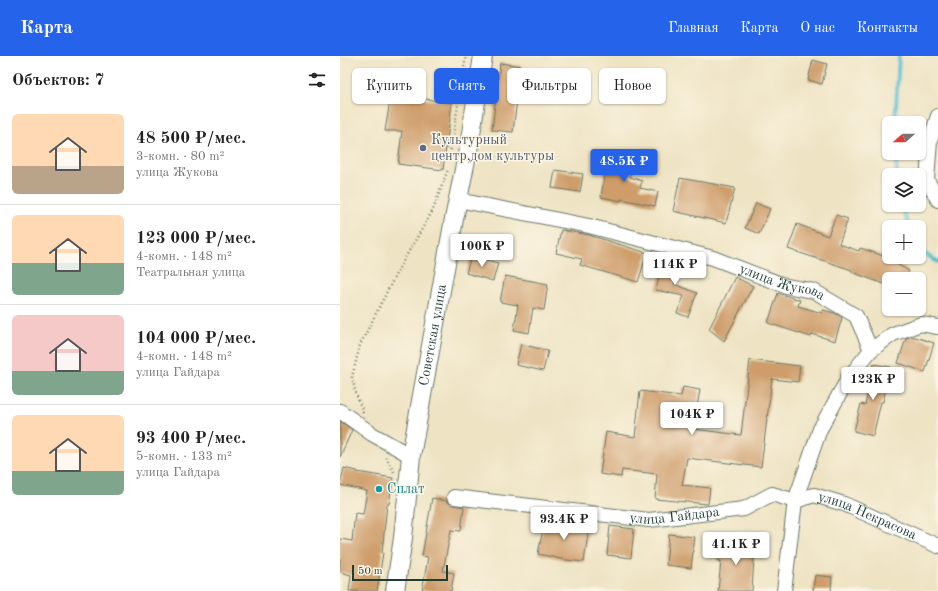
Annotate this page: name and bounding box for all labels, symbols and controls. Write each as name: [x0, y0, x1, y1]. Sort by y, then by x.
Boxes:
text: Карта: [20, 19, 73, 38]
text: Главная: [668, 21, 718, 35]
text: Карта: [740, 21, 778, 35]
text: О нас: [800, 21, 835, 35]
text: Контакты: [857, 21, 918, 35]
chip: Купить: [352, 68, 426, 104]
chip: Снять: [434, 68, 499, 104]
chip: Фильтры: [507, 68, 591, 104]
chip: Новое: [599, 68, 666, 104]
icon: filters: [306, 69, 328, 91]
text: Объектов: 7: [12, 72, 104, 89]
north arrow: [882, 116, 926, 160]
map controls: [882, 116, 926, 316]
icon: home: [44, 130, 92, 178]
text: 48 500 ₽/мес.: [136, 130, 246, 147]
place label: Культурный центр,дом культуры: [431, 133, 554, 163]
marker: Культурный центр,дом культуры: [418, 143, 428, 153]
pin: 48.5K ₽: [587, 149, 661, 183]
text: 3-комн. · 80 m²: [136, 150, 224, 163]
text: 48.5K ₽: [599, 155, 649, 168]
text: улица Жукова: [136, 166, 219, 179]
button: layers: [882, 168, 926, 212]
button: +: [882, 220, 926, 264]
text: 123 000 ₽/мес.: [136, 230, 256, 247]
icon: home: [44, 231, 92, 279]
pin: 100K ₽: [449, 234, 515, 268]
text: 100K ₽: [459, 240, 505, 253]
text: 4-комн. · 148 m²: [136, 250, 232, 263]
pin: 114K ₽: [642, 252, 708, 286]
text: 114K ₽: [652, 258, 698, 271]
street label: улица Жукова: [737, 262, 827, 303]
text: Театральная улица: [136, 266, 245, 279]
button: −: [882, 272, 926, 316]
street label: Советская улица: [417, 283, 449, 387]
text: 104 000 ₽/мес.: [136, 330, 256, 347]
icon: home: [44, 331, 92, 379]
text: 4-комн. · 148 m²: [136, 350, 232, 363]
text: улица Гайдара: [136, 366, 220, 379]
pin: 123K ₽: [840, 367, 906, 401]
text: 123K ₽: [850, 373, 896, 386]
pin: 104K ₽: [659, 402, 725, 436]
text: 104K ₽: [669, 408, 715, 421]
text: 93 400 ₽/мес.: [136, 430, 246, 447]
icon: home: [44, 431, 92, 479]
text: 5-комн. · 133 m²: [136, 450, 232, 463]
text: улица Гайдара: [136, 466, 220, 479]
place label: Сплат: [387, 482, 425, 496]
marker: Сплат: [374, 484, 384, 494]
street label: улица Некрасова: [816, 490, 919, 542]
street label: улица Гайдара: [629, 505, 720, 527]
pin: 93.4K ₽: [527, 507, 601, 541]
text: 93.4K ₽: [539, 513, 589, 526]
pin: 41.1K ₽: [699, 532, 773, 566]
text: 41.1K ₽: [711, 538, 761, 551]
scale bar: [352, 563, 448, 582]
text: 50 m: [358, 566, 383, 577]

